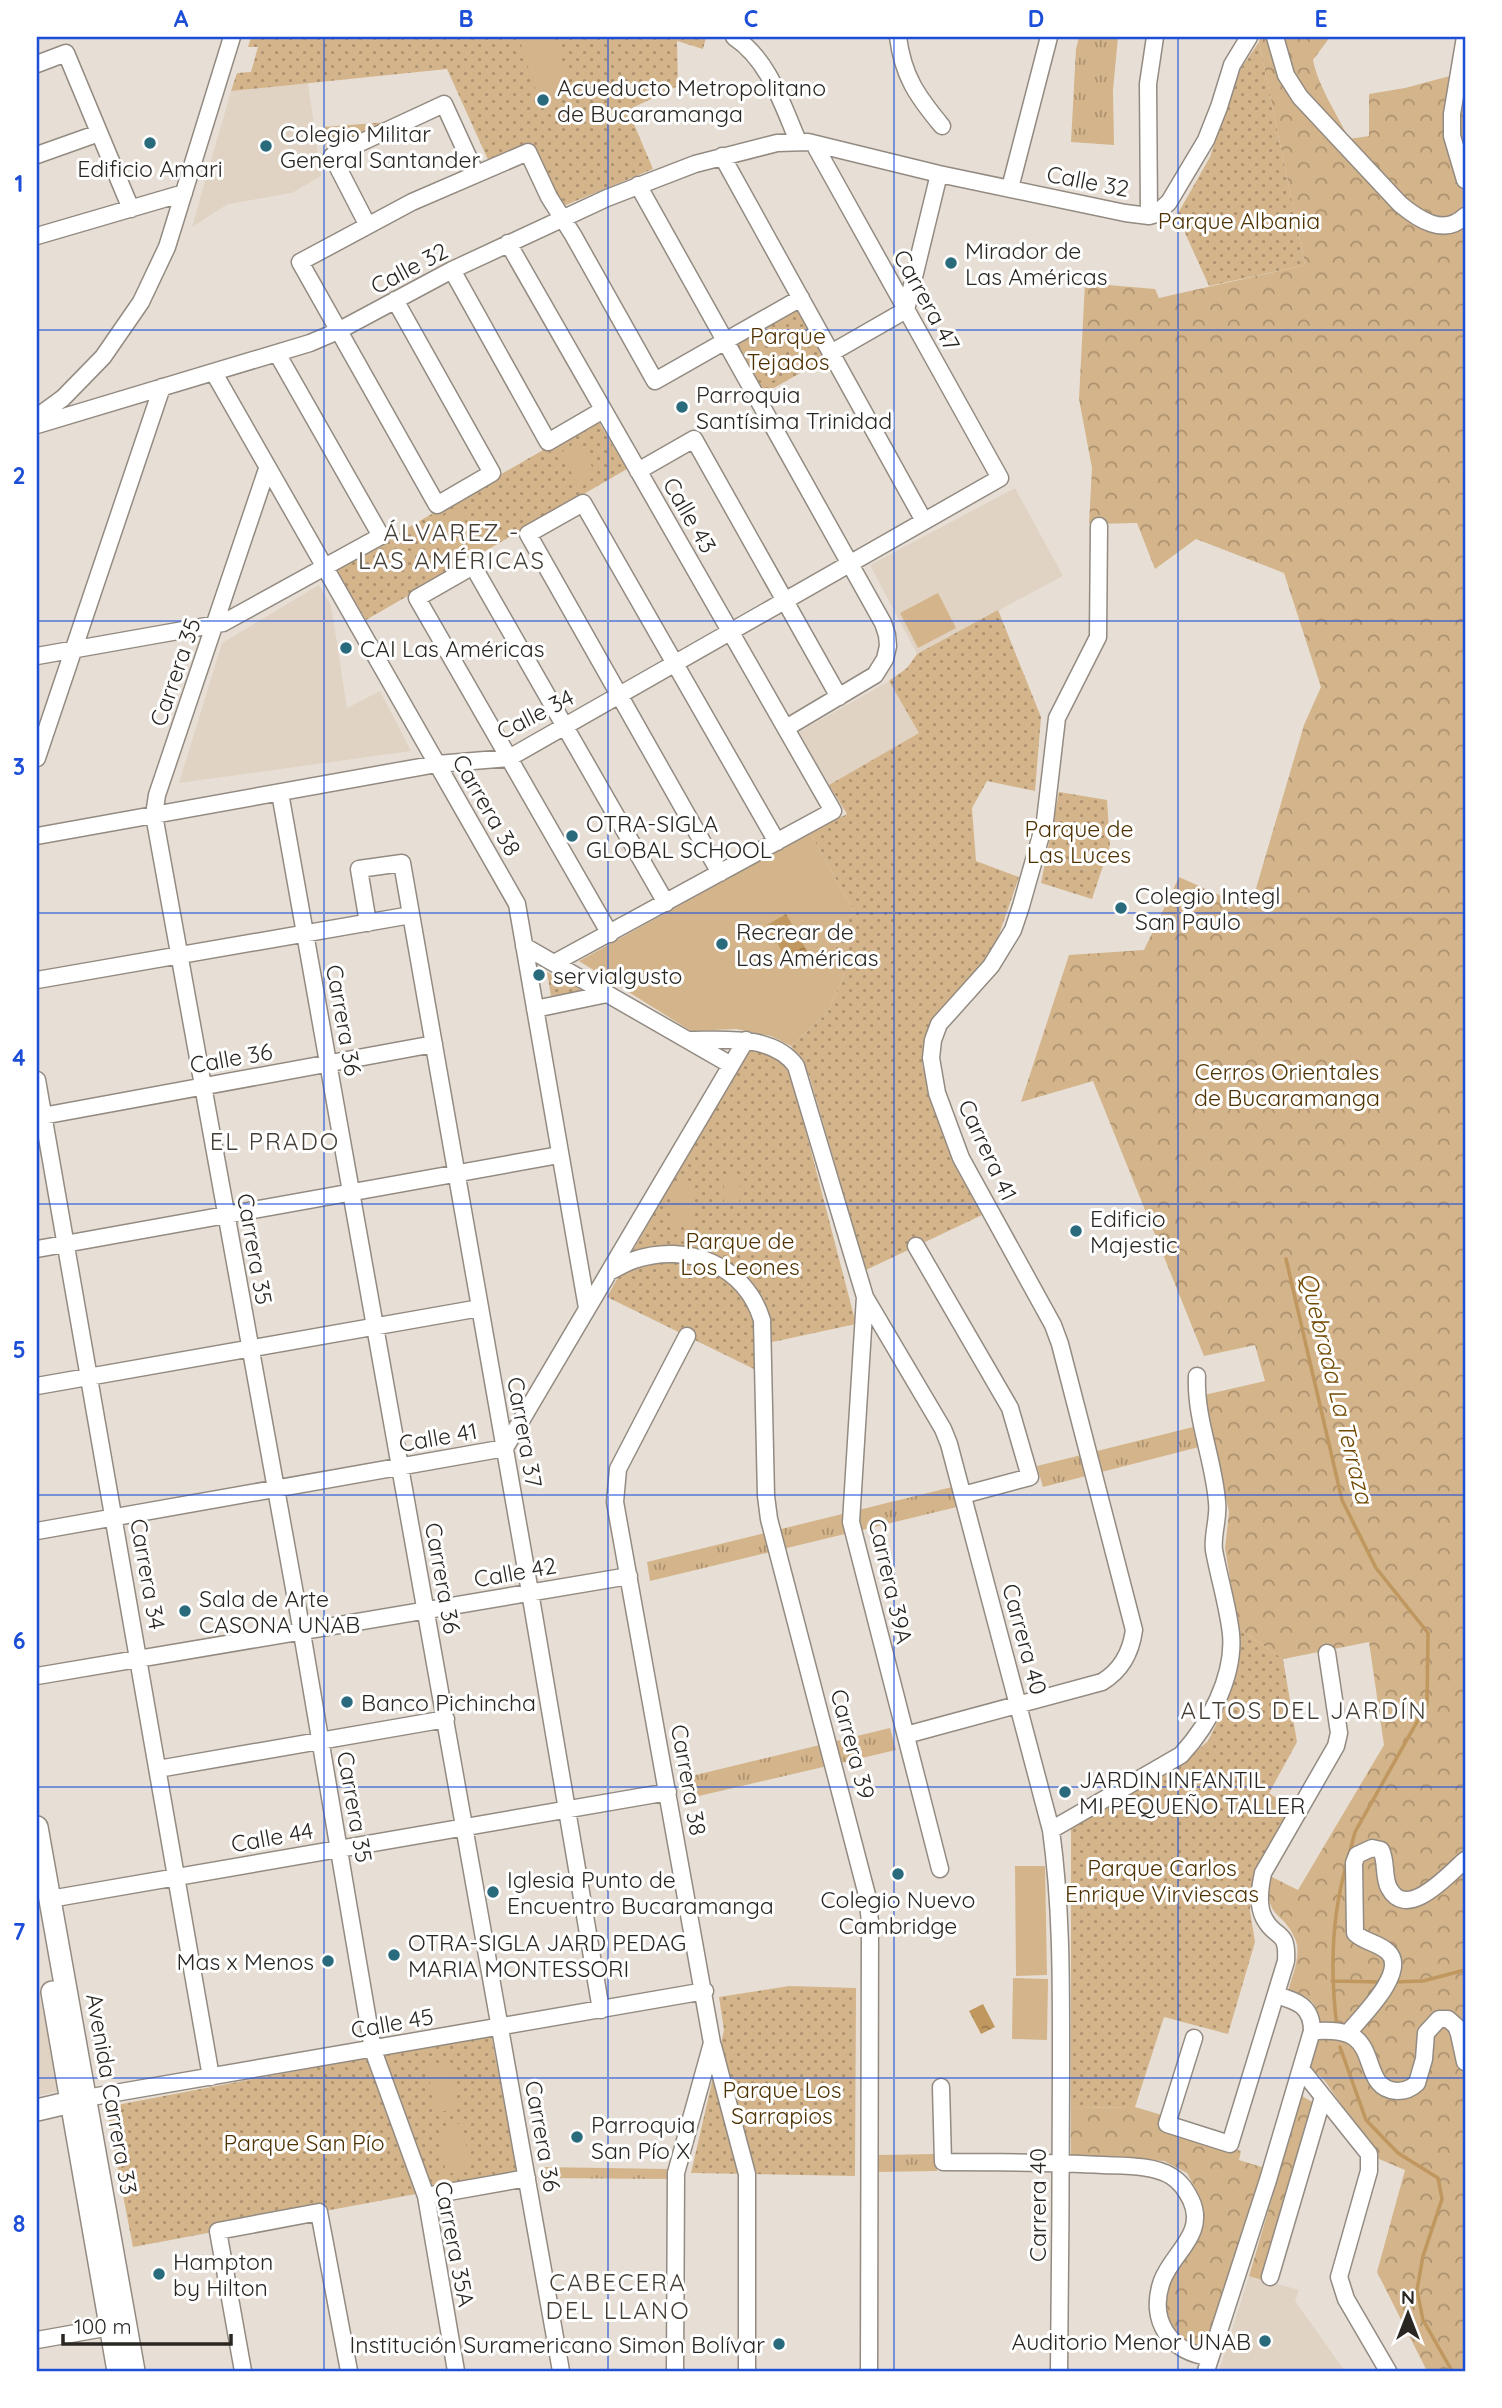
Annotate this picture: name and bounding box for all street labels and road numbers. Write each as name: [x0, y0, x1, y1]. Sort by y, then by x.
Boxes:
street label: Calle 32: [1044, 159, 1132, 203]
street label: Calle 32: [365, 236, 453, 300]
street label: Carrera 47: [887, 244, 967, 356]
street label: Calle 43: [657, 472, 723, 558]
street label: Carrera 35: [143, 614, 207, 730]
street label: Calle 34: [492, 682, 578, 746]
street label: Carrera 38: [446, 749, 528, 861]
street label: Carrera 36: [320, 962, 368, 1078]
street label: Calle 36: [188, 1037, 274, 1079]
street label: Carrera 41: [952, 1095, 1024, 1205]
street label: Carrera 35: [231, 1191, 279, 1307]
street label: Carrera 37: [501, 1374, 549, 1490]
street label: Calle 41: [397, 1416, 479, 1458]
street label: Carrera 34: [124, 1516, 172, 1632]
street label: Carrera 39A: [863, 1516, 920, 1647]
street label: Carrera 36: [419, 1520, 467, 1636]
street label: Calle 42: [471, 1550, 559, 1594]
street label: Carrera 40: [996, 1580, 1054, 1698]
street label: Carrera 39: [824, 1686, 882, 1802]
street label: Carrera 38: [665, 1722, 713, 1838]
street label: Carrera 35: [331, 1749, 379, 1865]
street label: Calle 44: [229, 1816, 315, 1858]
street label: Avenida Carrera 33: [80, 1991, 144, 2197]
street label: Calle 45: [348, 2001, 436, 2045]
street label: Carrera 36: [519, 2078, 567, 2194]
street label: Carrera 40: [1023, 2148, 1052, 2262]
street label: Carrera 35A: [429, 2179, 481, 2309]

